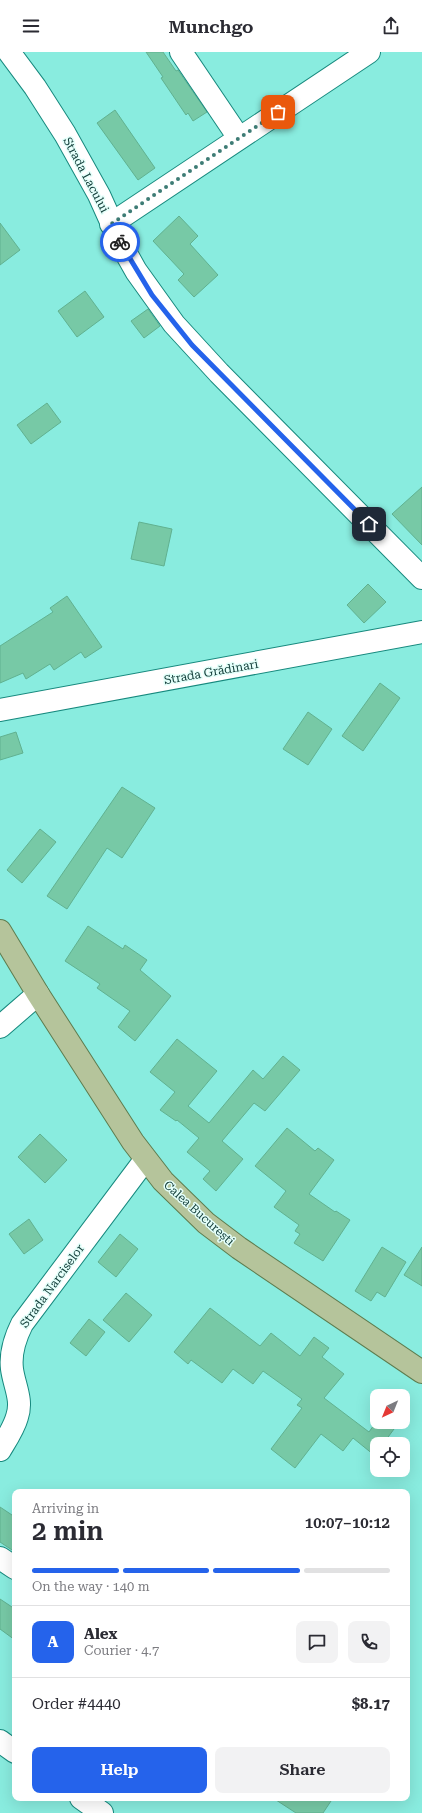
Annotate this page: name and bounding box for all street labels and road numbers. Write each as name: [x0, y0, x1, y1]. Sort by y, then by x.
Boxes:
street label: Strada Lacului: [60, 135, 112, 215]
street label: Strada Grădinari: [163, 657, 259, 687]
street label: Calea București: [160, 1178, 237, 1249]
street label: Strada Narciselor: [17, 1241, 87, 1330]

